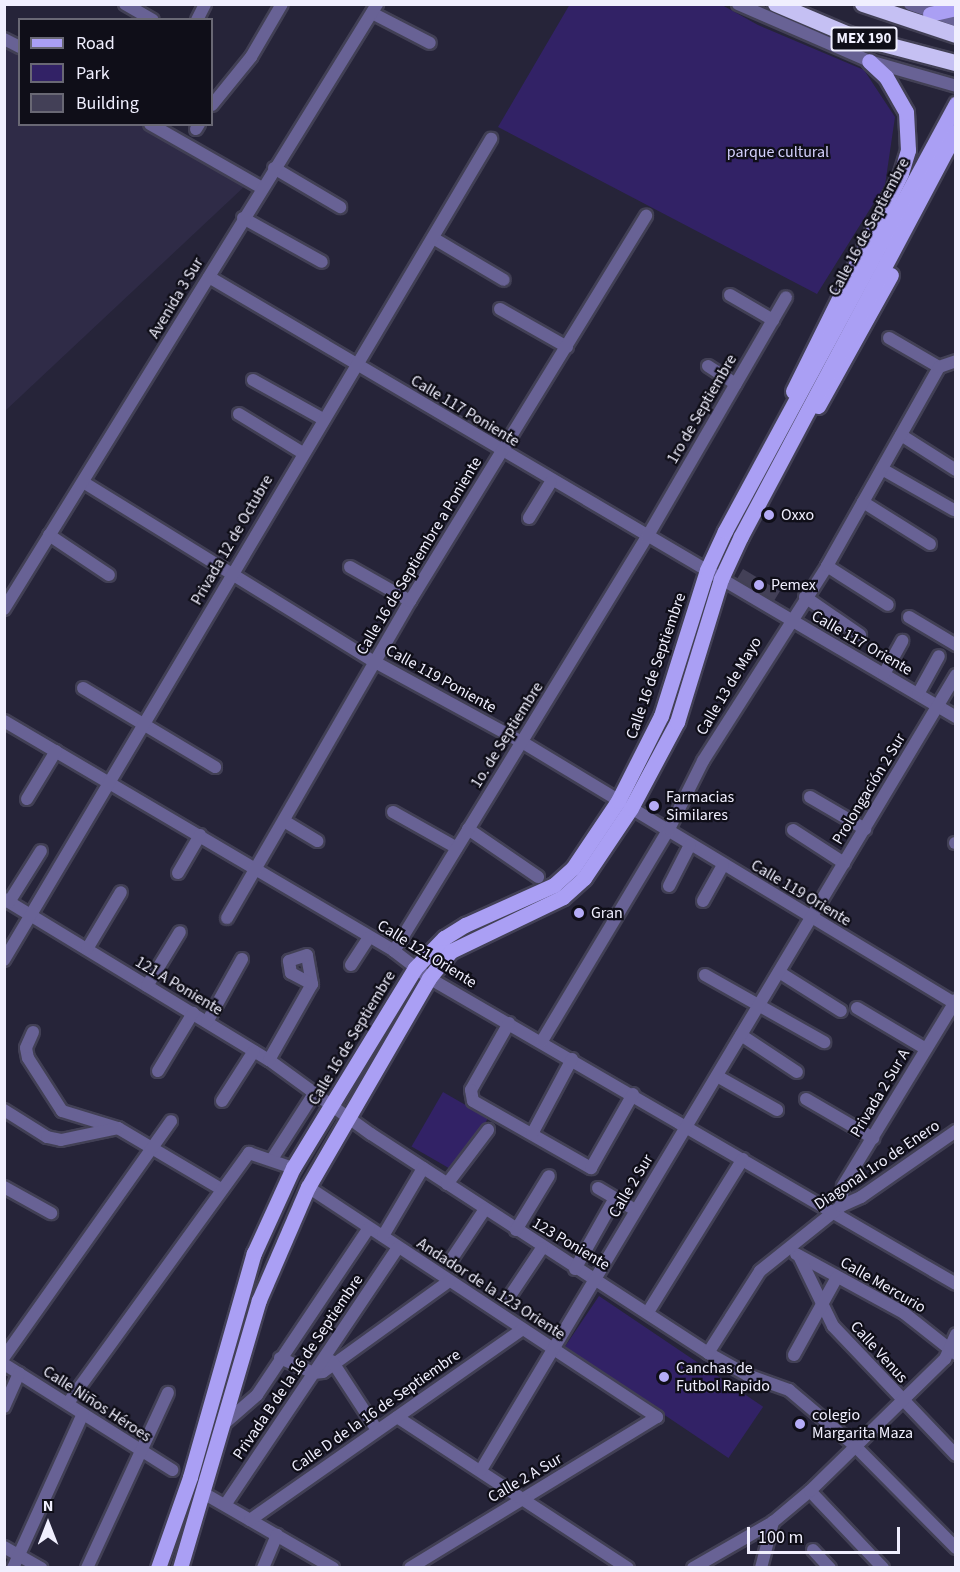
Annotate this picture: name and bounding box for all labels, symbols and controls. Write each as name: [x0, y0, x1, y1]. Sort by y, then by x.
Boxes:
legend: [18, 18, 213, 126]
road number: MEX 190: [830, 27, 898, 51]
text: Road: [76, 31, 115, 56]
text: Park: [76, 61, 110, 86]
text: Building: [76, 91, 139, 116]
park label: parque cultural: [727, 142, 829, 162]
street label: Calle 16 de Septiembre: [825, 155, 913, 299]
street label: Avenida 3 Sur: [144, 254, 208, 342]
street label: 1ro de Septiembre: [663, 351, 741, 467]
street label: Calle 117 Poniente: [407, 371, 523, 451]
street label: Calle 16 de Septiembre a Poniente: [352, 453, 486, 659]
street label: Privada 12 de Octubre: [187, 472, 277, 608]
place label: Oxxo: [781, 505, 814, 525]
marker: Oxxo: [762, 508, 776, 522]
place label: Pemex: [771, 575, 816, 595]
marker: Pemex: [752, 578, 766, 592]
street label: Calle 16 de Septiembre: [622, 590, 690, 742]
street label: Calle 117 Oriente: [808, 606, 916, 680]
street label: Calle 13 de Mayo: [692, 633, 766, 739]
street label: Calle 119 Poniente: [382, 641, 500, 717]
street label: 1o. de Septiembre: [467, 678, 547, 792]
street label: Prolongación 2 Sur: [828, 730, 910, 848]
place label: Farmacias Similares: [666, 787, 734, 825]
marker: Farmacias Similares: [647, 799, 661, 813]
street label: Calle 119 Oriente: [747, 856, 855, 930]
place label: Gran: [591, 903, 623, 923]
marker: Gran: [572, 906, 586, 920]
street label: Calle 121 Oriente: [374, 916, 480, 992]
street label: 121 A Poniente: [132, 952, 226, 1020]
street label: Calle 16 de Septiembre: [304, 967, 400, 1109]
street label: Privada 2 Sur A: [846, 1045, 914, 1141]
street label: Diagonal 1ro de Enero: [811, 1116, 943, 1214]
street label: Calle 2 Sur: [605, 1151, 657, 1221]
street label: 123 Poniente: [529, 1213, 613, 1275]
street label: Andador de la 123 Oriente: [413, 1234, 569, 1344]
street label: Calle Mercurio: [837, 1253, 929, 1317]
street label: Privada B de la 16 de Septiembre: [229, 1271, 367, 1463]
street label: Calle Venus: [846, 1317, 912, 1387]
street label: Calle D de la 16 de Septiembre: [288, 1345, 464, 1477]
place label: Canchas de Futbol Rapido: [676, 1358, 770, 1396]
street label: Calle Niños Héroes: [39, 1362, 155, 1446]
marker: Canchas de Futbol Rapido: [657, 1370, 671, 1384]
place label: colegio Margarita Maza: [812, 1405, 913, 1443]
marker: colegio Margarita Maza: [793, 1417, 807, 1431]
street label: Calle 2 A Sur: [485, 1449, 565, 1507]
north arrow: [18, 1494, 78, 1554]
text: N: [43, 1495, 53, 1517]
scale bar: [750, 1515, 903, 1553]
text: 100 m: [758, 1525, 803, 1550]

